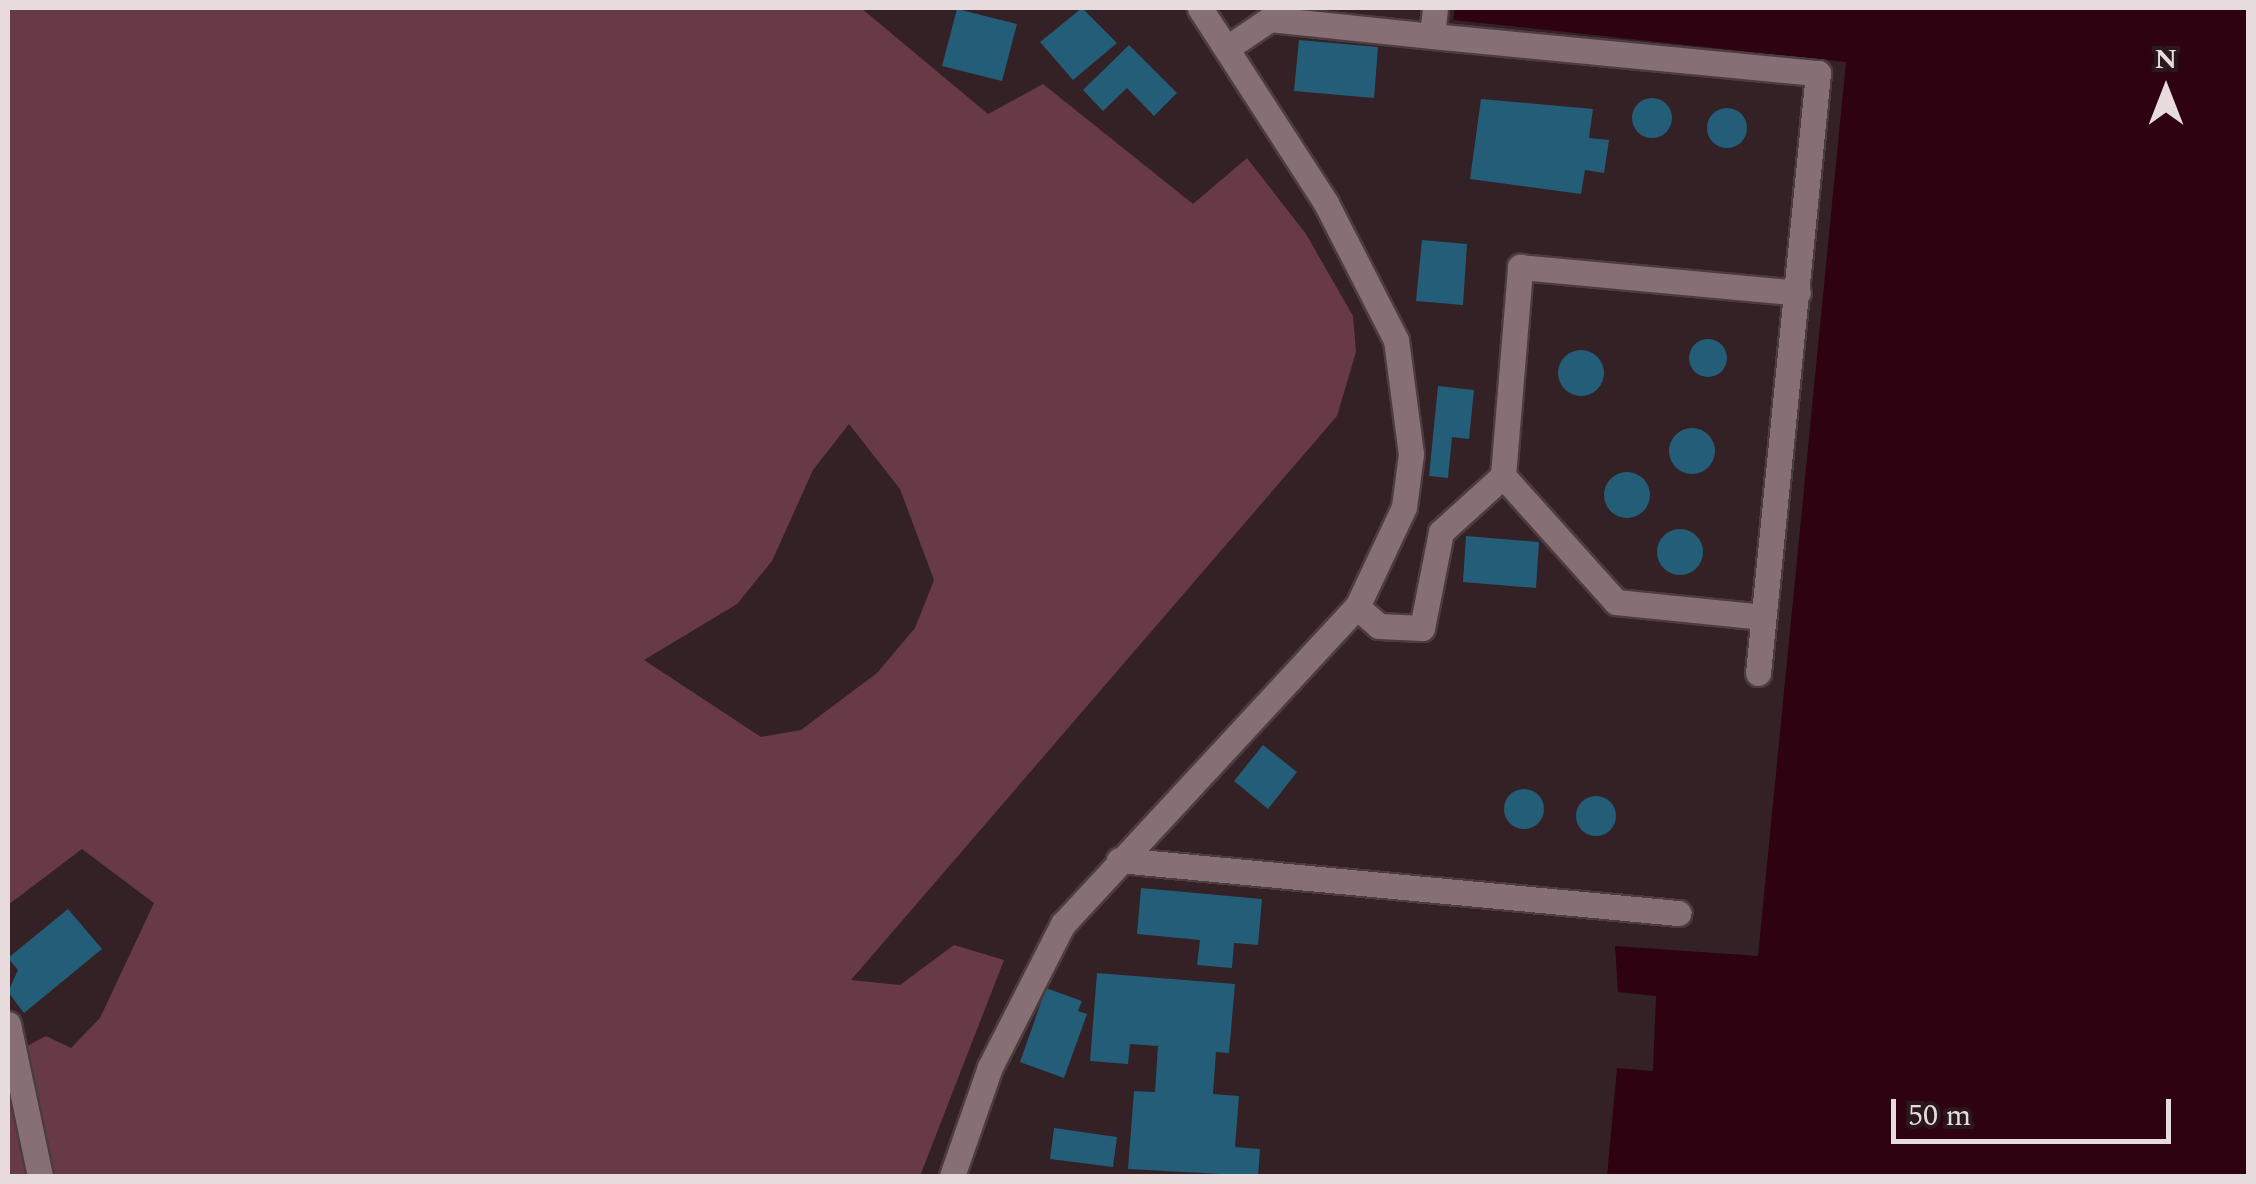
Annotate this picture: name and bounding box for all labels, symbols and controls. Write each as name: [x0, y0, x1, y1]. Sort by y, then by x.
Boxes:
text: N: [2155, 38, 2177, 81]
north arrow: [2116, 40, 2216, 140]
scale bar: [1896, 1079, 2176, 1141]
text: 50 m: [1908, 1093, 1971, 1139]

